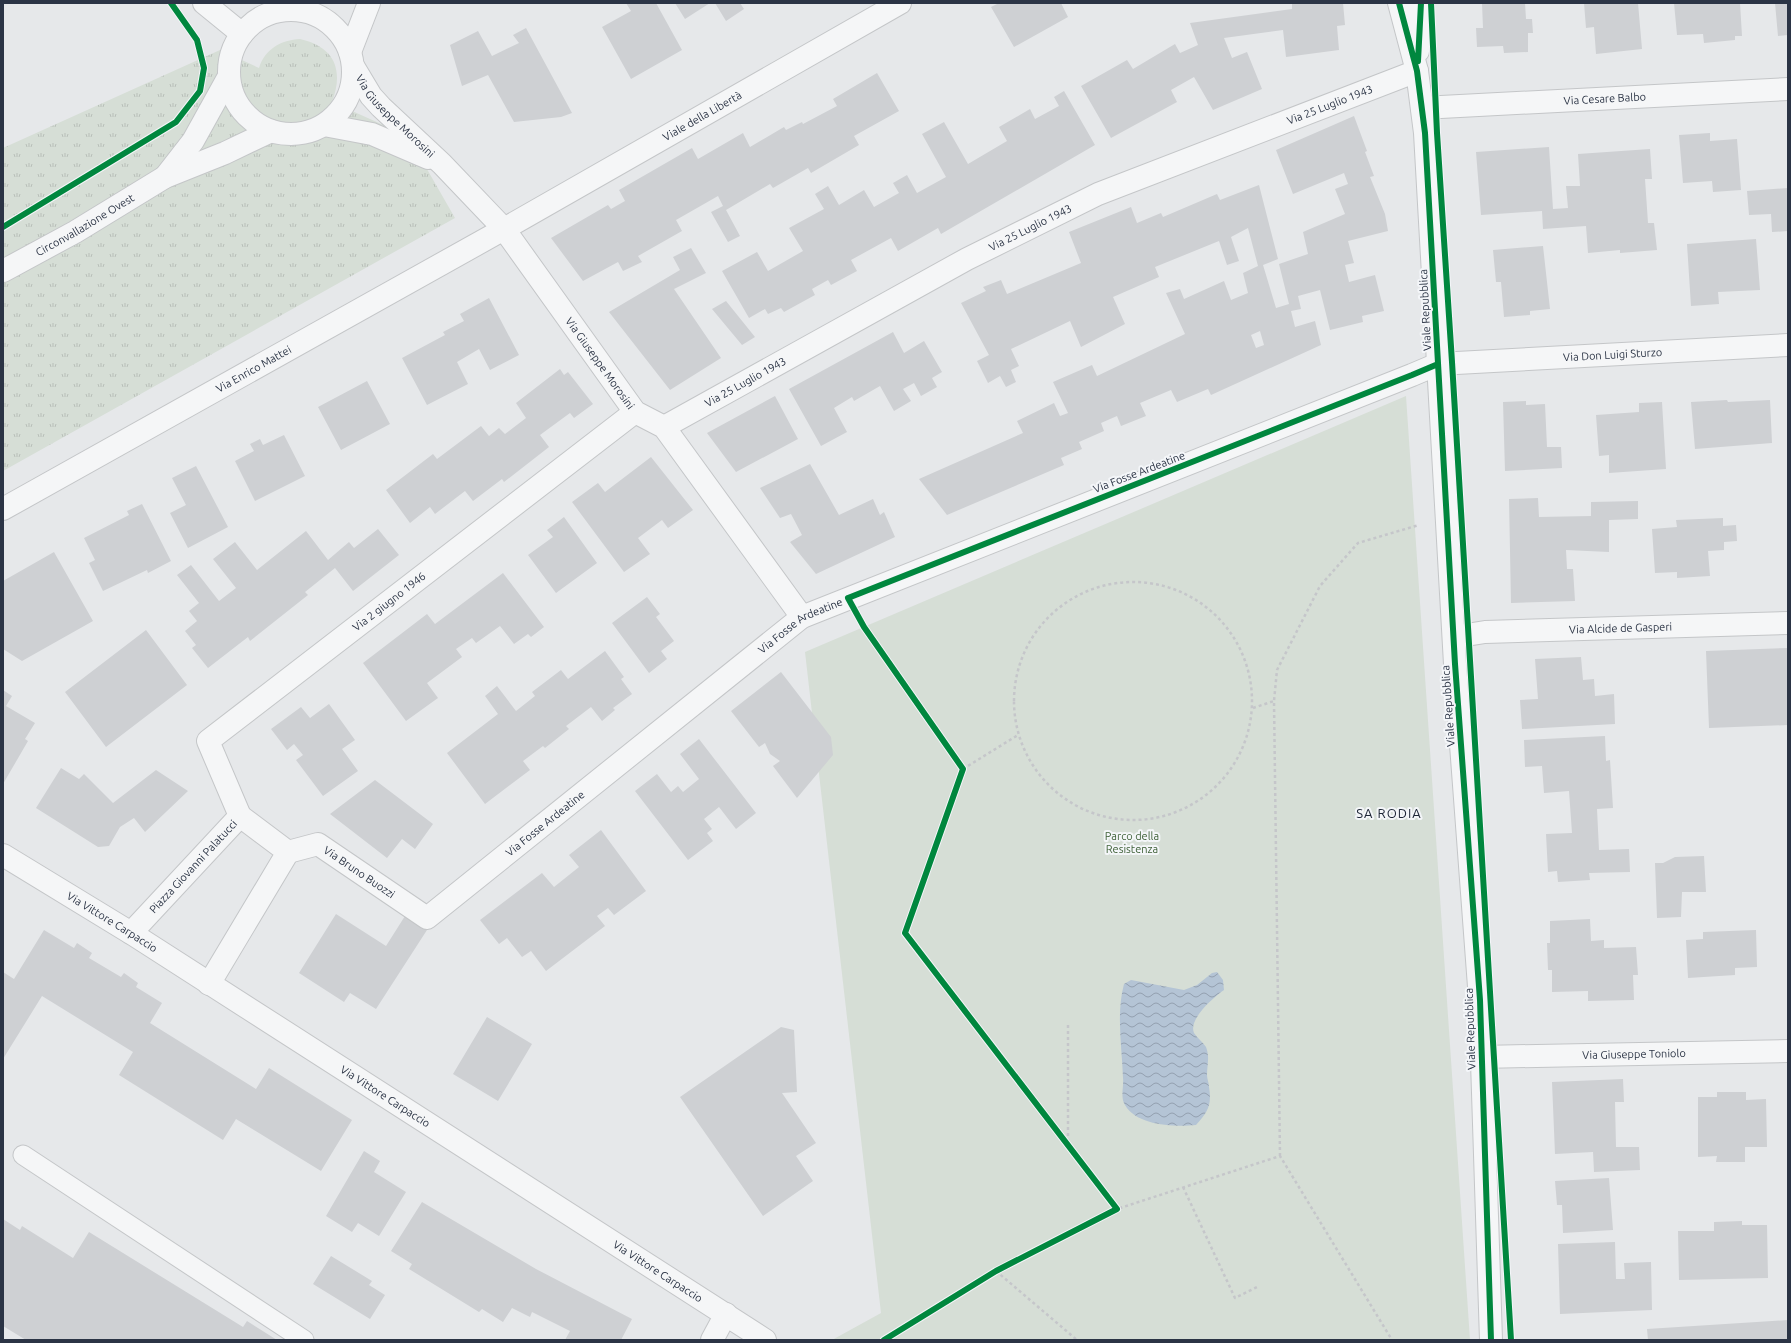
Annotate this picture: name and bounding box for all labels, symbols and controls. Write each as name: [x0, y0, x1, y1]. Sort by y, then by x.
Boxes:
street label: Via Giuseppe Morosini: [354, 72, 437, 160]
street label: Via 25 Luglio 1943: [1285, 83, 1374, 127]
street label: Viale della Libertà: [661, 89, 744, 143]
street label: Via Cesare Balbo: [1563, 90, 1646, 107]
street label: Circonvallazione Ovest: [34, 191, 137, 258]
street label: Via 25 Luglio 1943: [987, 202, 1074, 253]
street label: Viale Repubblica: [1417, 269, 1433, 351]
street label: Via Giuseppe Morosini: [563, 315, 637, 411]
street label: Via Enrico Mattei: [214, 343, 293, 395]
street label: Via Don Luigi Sturzo: [1563, 346, 1663, 363]
street label: Via 25 Luglio 1943: [703, 355, 788, 409]
street label: Via Fosse Ardeatine: [1091, 449, 1187, 495]
street label: Via 2 giugno 1946: [350, 570, 428, 633]
street label: Via Fosse Ardeatine: [756, 596, 844, 656]
street label: Via Alcide de Gasperi: [1569, 620, 1672, 636]
street label: Viale Repubblica: [1439, 665, 1457, 747]
street label: Via Fosse Ardeatine: [503, 788, 587, 859]
district label: SA RODIA: [1356, 806, 1422, 820]
street label: Piazza Giovanni Palatucci: [147, 817, 239, 915]
park label: Parco della Resistenza: [1105, 830, 1159, 855]
street label: Via Bruno Buozzi: [321, 844, 397, 900]
street label: Via Vittore Carpaccio: [65, 889, 160, 954]
street label: Viale Repubblica: [1463, 988, 1477, 1070]
street label: Via Giuseppe Toniolo: [1582, 1047, 1686, 1061]
street label: Via Vittore Carpaccio: [338, 1063, 432, 1129]
street label: Via Vittore Carpaccio: [611, 1238, 705, 1304]

